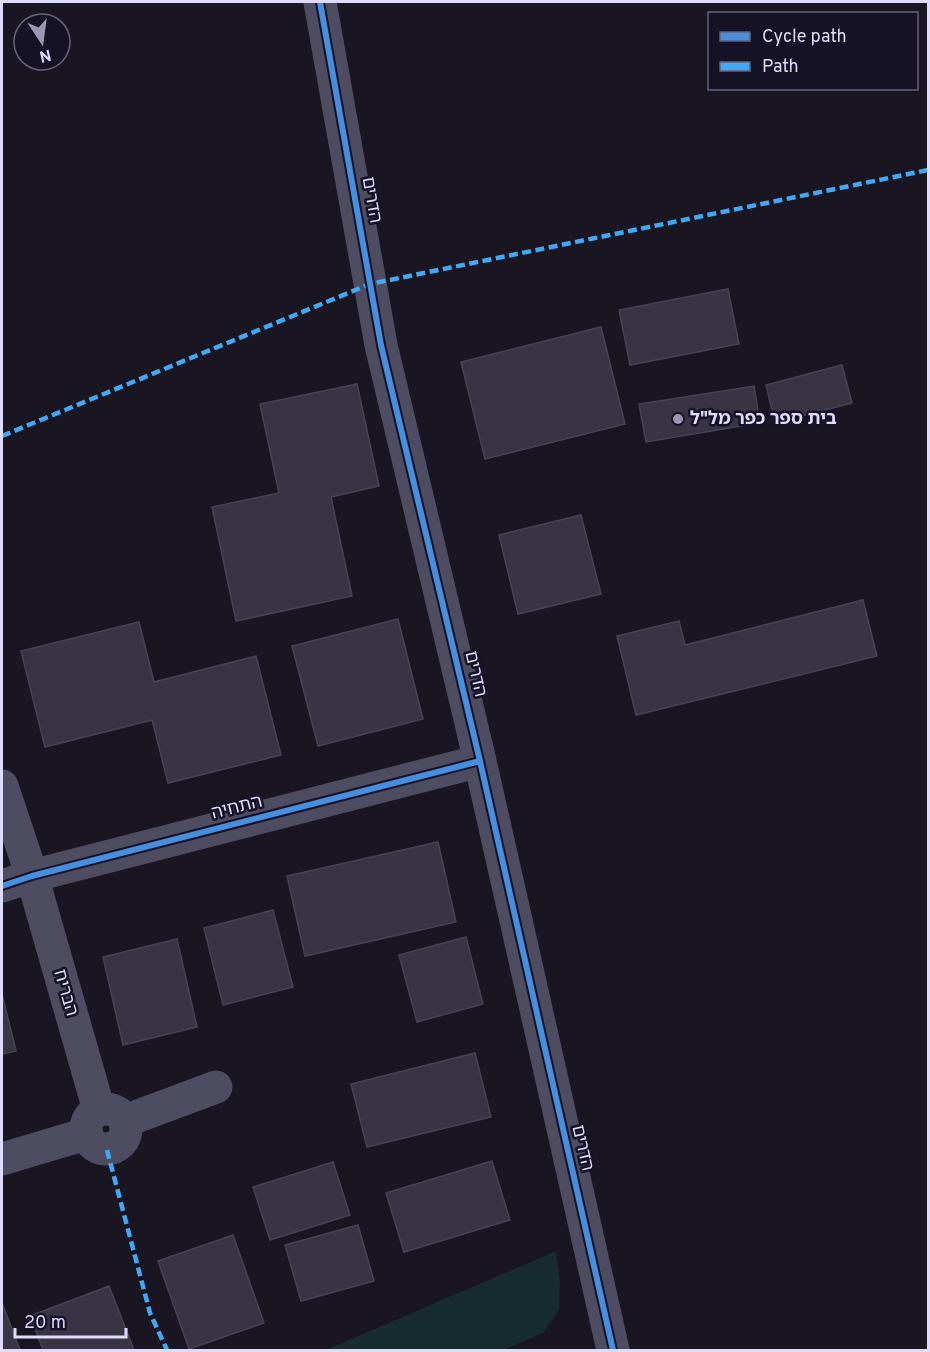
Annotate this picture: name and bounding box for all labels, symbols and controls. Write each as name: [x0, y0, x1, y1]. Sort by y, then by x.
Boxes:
north arrow: [12, 12, 72, 72]
legend: [708, 12, 918, 90]
text: Cycle path: [762, 26, 847, 49]
text: N: [37, 44, 53, 66]
text: Path: [762, 56, 799, 79]
street label: הדרים: [356, 175, 386, 225]
place label: בית ספר כפר מל"ל: [690, 408, 837, 431]
marker: בית ספר כפר מל"ל: [671, 412, 685, 426]
street label: הדרים: [459, 649, 491, 699]
street label: התחיה: [209, 791, 265, 825]
street label: הבריח: [47, 967, 83, 1019]
street label: הדרים: [566, 1123, 598, 1173]
scale bar: [15, 1301, 126, 1339]
text: 20 m: [24, 1312, 66, 1335]

